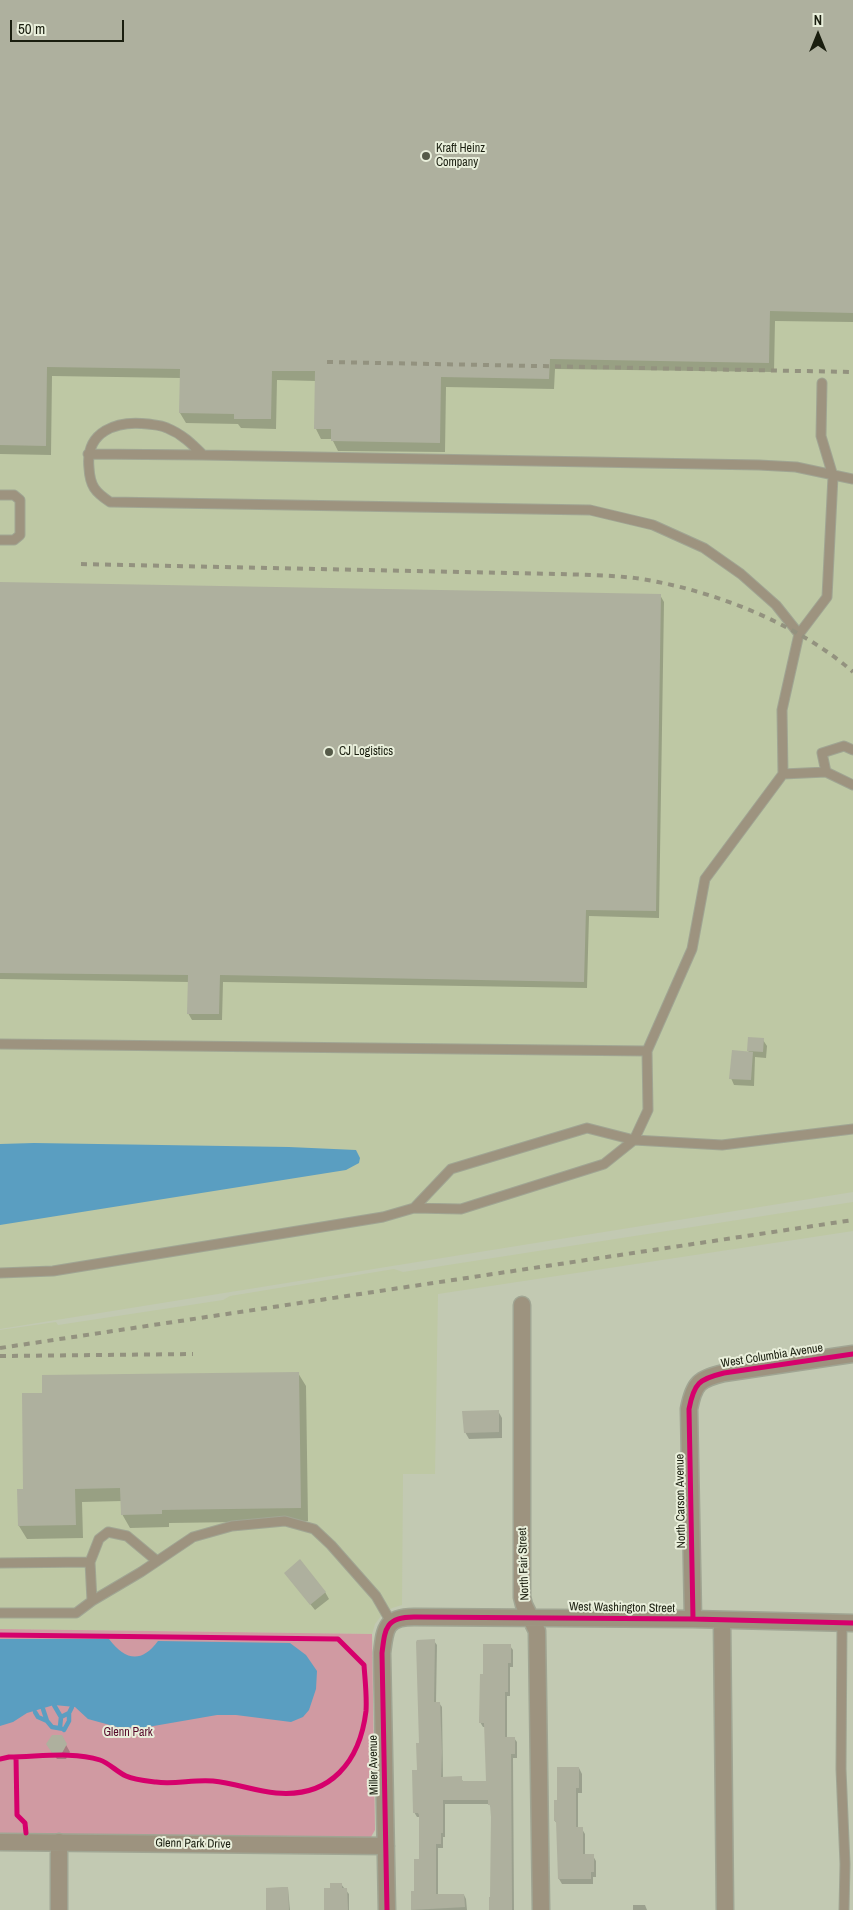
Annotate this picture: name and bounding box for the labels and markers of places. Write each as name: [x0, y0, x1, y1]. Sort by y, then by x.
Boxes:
place label: Kraft Heinz Company: [436, 142, 485, 170]
marker: Kraft Heinz Company: [420, 150, 432, 162]
place label: CJ Logistics: [339, 745, 393, 759]
marker: CJ Logistics: [323, 746, 335, 758]

